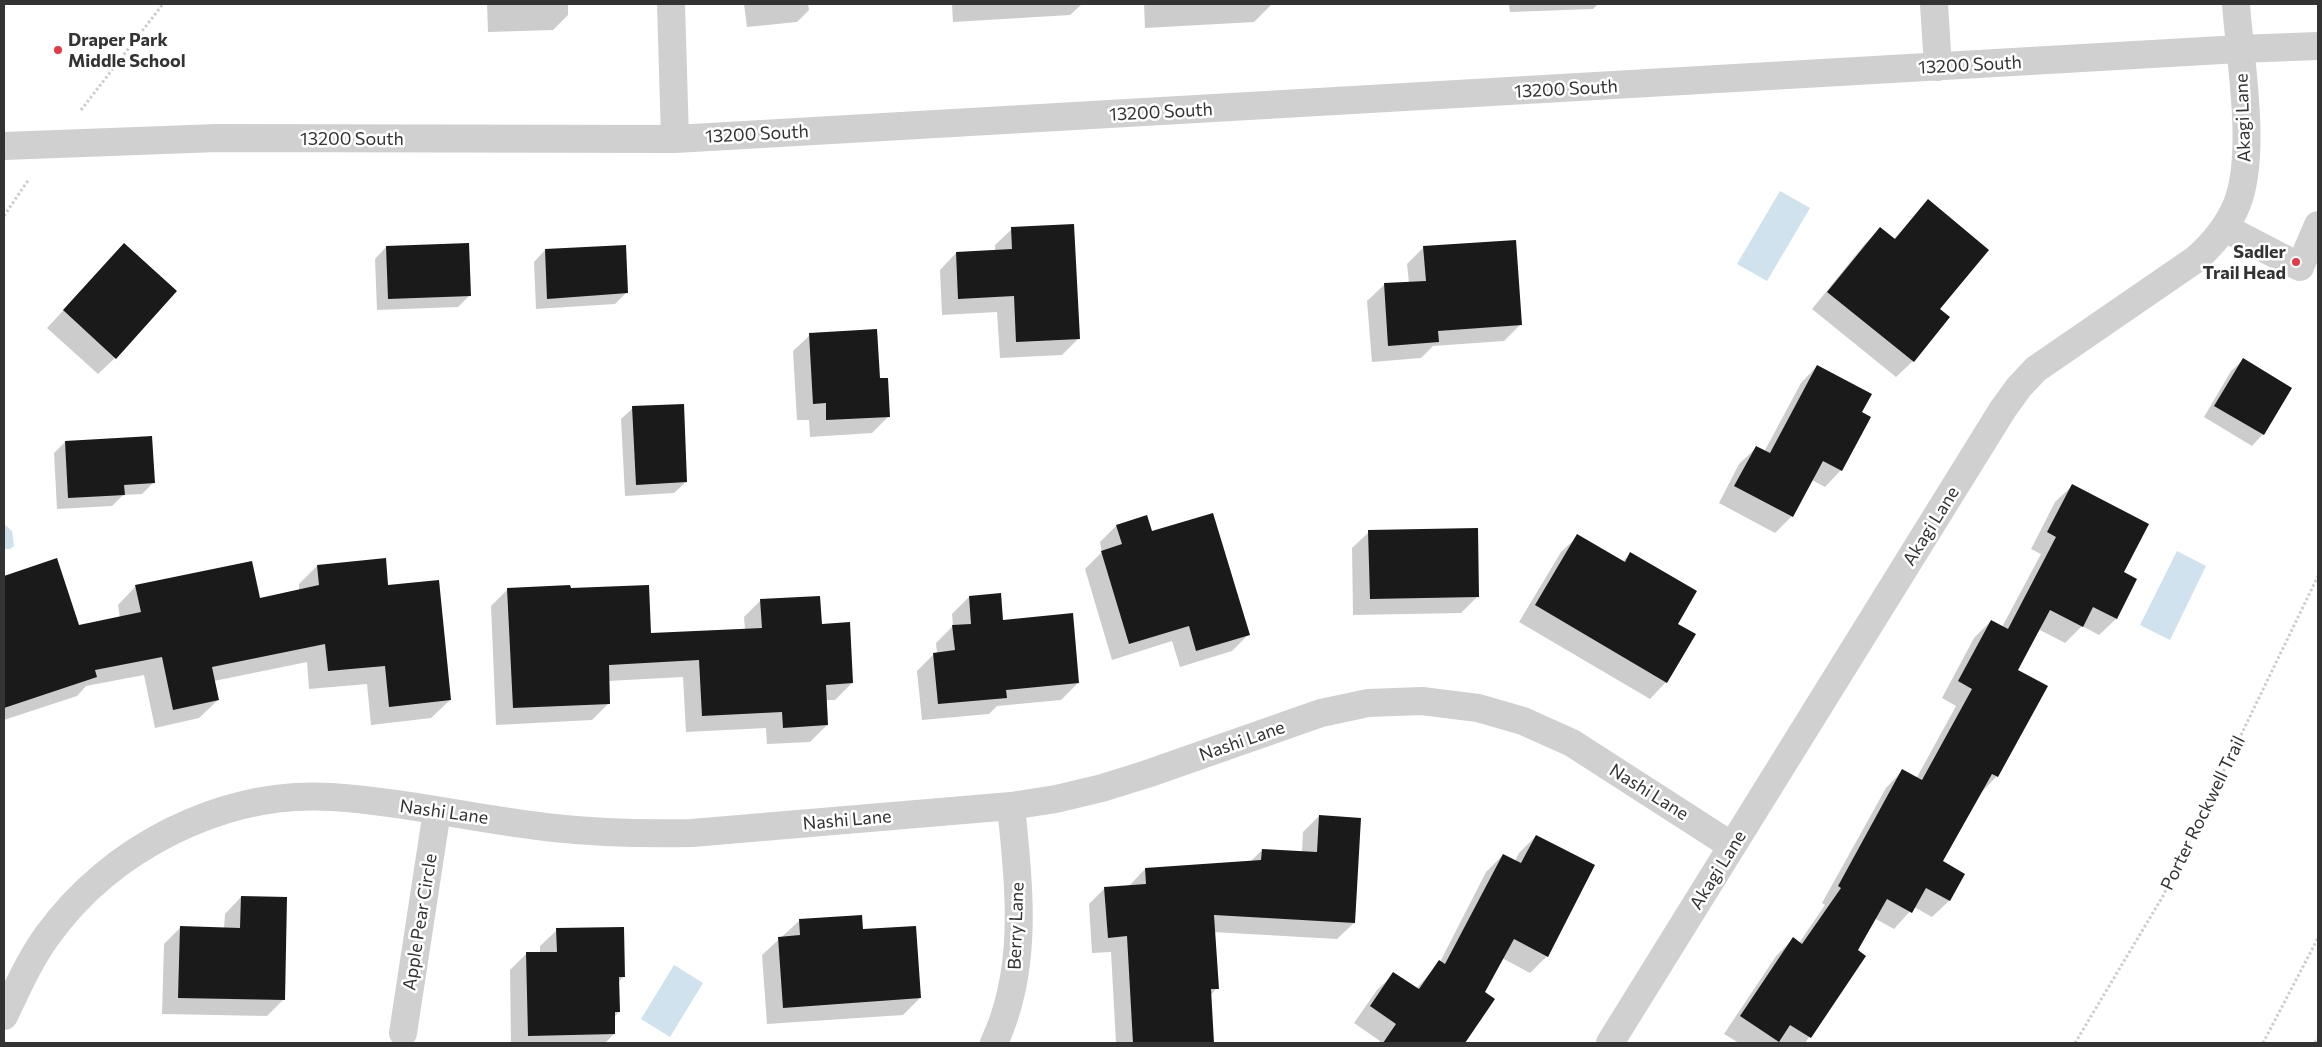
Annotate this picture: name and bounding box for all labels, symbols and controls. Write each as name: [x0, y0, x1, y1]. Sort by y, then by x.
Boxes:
place label: Draper Park Middle School: [68, 29, 186, 72]
marker: Draper Park Middle School: [52, 44, 64, 56]
street label: 13200 South: [1918, 51, 2022, 79]
street label: Akagi Lane: [2231, 73, 2255, 163]
street label: 13200 South: [1514, 75, 1618, 103]
street label: 13200 South: [1109, 98, 1213, 126]
street label: 13200 South: [705, 120, 809, 148]
street label: 13200 South: [300, 128, 404, 150]
place label: Sadler Trail Head: [2202, 241, 2286, 284]
marker: Sadler Trail Head: [2290, 256, 2302, 268]
street label: Akagi Lane: [1898, 483, 1964, 569]
street label: Nashi Lane: [1196, 716, 1288, 766]
street label: Porter Rockwell Trail: [2156, 732, 2250, 894]
street label: Nashi Lane: [1606, 759, 1692, 825]
street label: Nashi Lane: [398, 795, 490, 829]
street label: Nashi Lane: [802, 805, 892, 835]
street label: Akagi Lane: [1685, 827, 1751, 913]
street label: Apple Pear Circle: [398, 852, 442, 992]
street label: Berry Lane: [1004, 882, 1028, 970]

